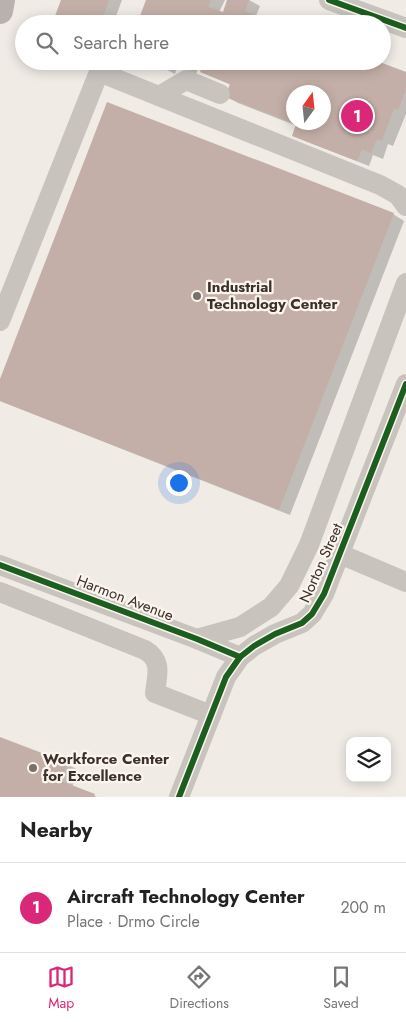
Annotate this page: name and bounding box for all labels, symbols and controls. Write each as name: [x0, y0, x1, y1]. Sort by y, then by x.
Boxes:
search box: [15, 15, 391, 70]
icon: search: [33, 29, 61, 57]
text: Search here: [73, 29, 169, 56]
north arrow: [286, 85, 331, 130]
pin: 1: [341, 97, 373, 135]
place label: Industrial Technology Center: [207, 276, 338, 315]
marker: Industrial Technology Center: [191, 290, 203, 302]
your location: [166, 470, 192, 496]
street label: Norton Street: [294, 519, 348, 606]
street label: Harmon Avenue: [73, 569, 177, 627]
map controls: [346, 737, 391, 782]
button: layers: [346, 737, 391, 782]
place label: Workforce Center for Excellence: [43, 748, 170, 787]
marker: Workforce Center for Excellence: [27, 762, 39, 774]
text: Nearby: [20, 815, 92, 845]
text: Aircraft Technology Center: [67, 883, 305, 910]
text: 1: [32, 896, 40, 919]
text: 200 m: [340, 896, 386, 919]
text: Place · Drmo Circle: [67, 910, 200, 933]
tab: Map: [47, 963, 75, 1013]
tab: Directions: [170, 963, 229, 1013]
tab: Saved: [323, 963, 359, 1013]

